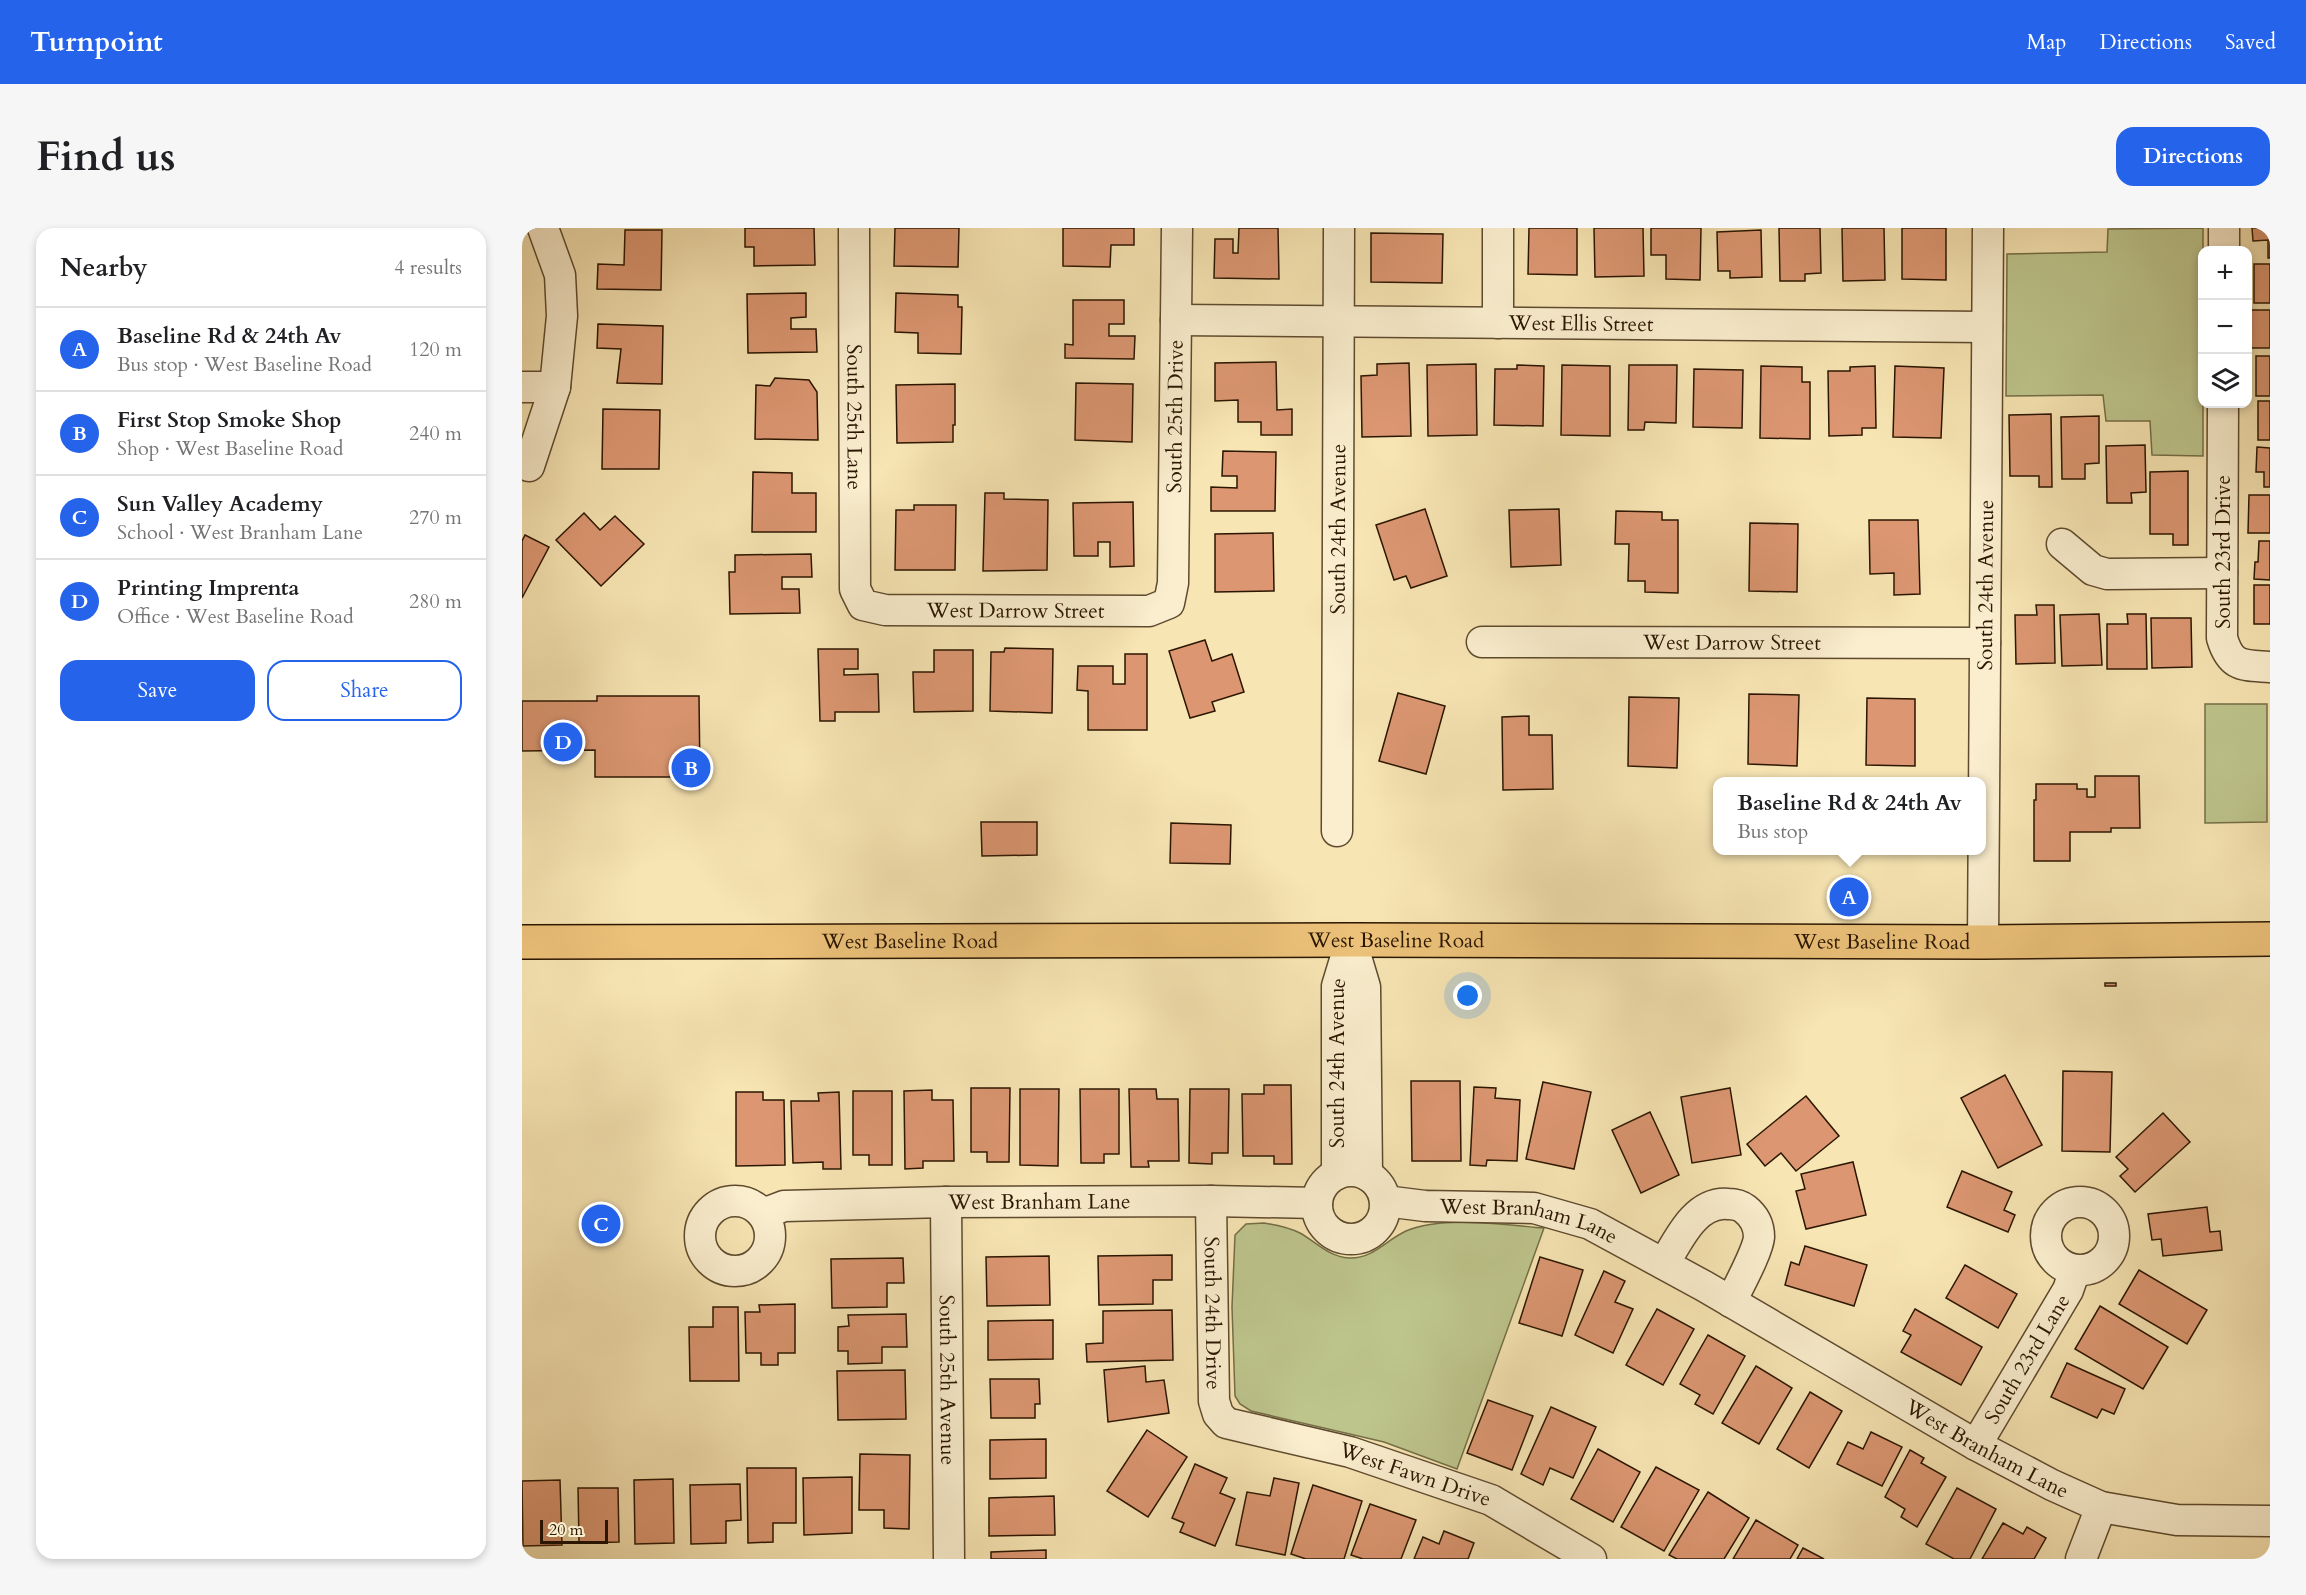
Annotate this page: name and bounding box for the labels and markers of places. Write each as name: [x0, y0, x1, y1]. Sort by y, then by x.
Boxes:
pin: D: [544, 720, 582, 764]
pin: B: [672, 746, 710, 790]
pin: A: [1830, 874, 1868, 920]
pin: C: [582, 1202, 620, 1246]

